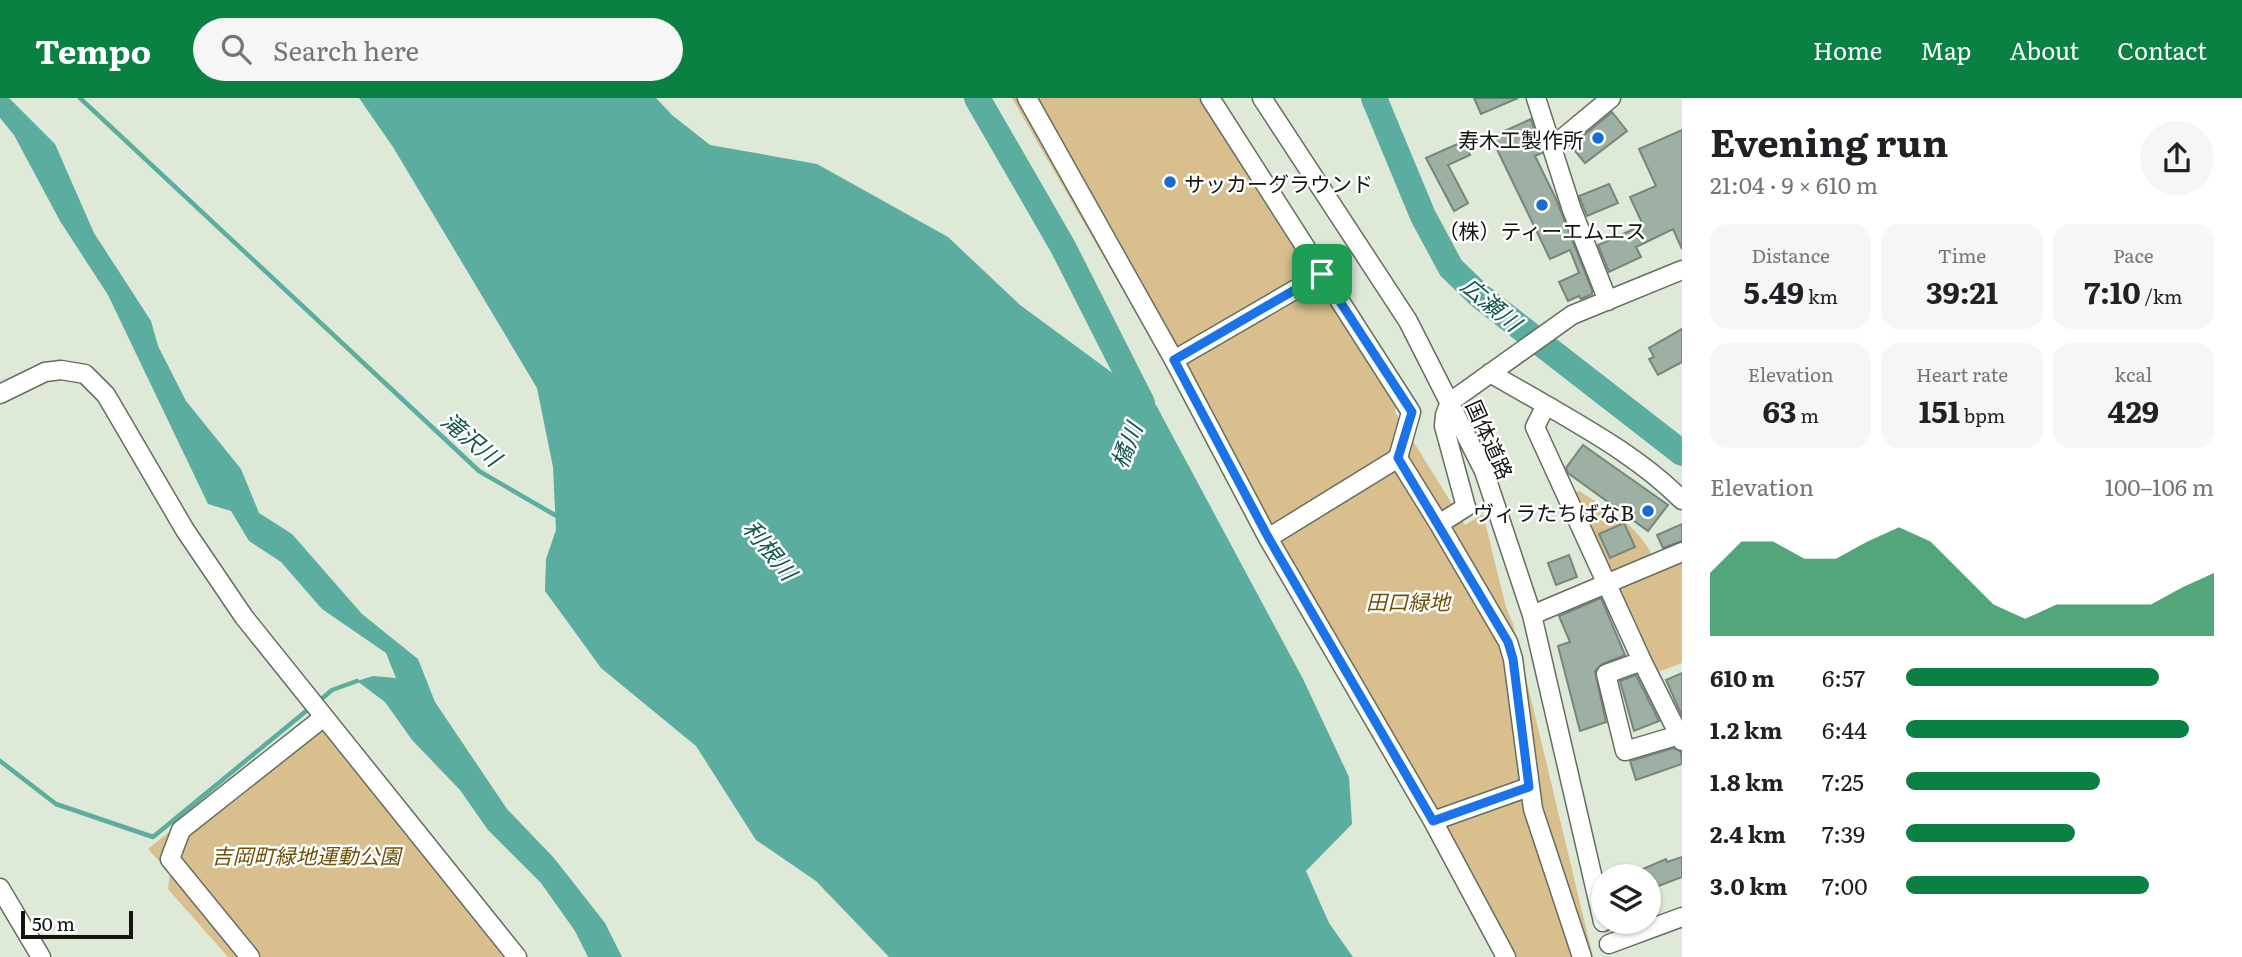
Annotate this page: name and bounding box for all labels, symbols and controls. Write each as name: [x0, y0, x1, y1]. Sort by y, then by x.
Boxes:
search box: [193, 18, 683, 81]
text: Tempo: [35, 25, 151, 74]
icon: search: [217, 30, 255, 68]
text: Search here: [273, 30, 419, 69]
text: Home: [1813, 32, 1882, 67]
text: Map: [1920, 32, 1971, 67]
text: About: [2009, 32, 2079, 67]
text: Contact: [2117, 32, 2207, 67]
text: Evening run: [1710, 112, 1948, 169]
button: share: [2140, 121, 2214, 195]
place label: 寿木工製作所: [1458, 123, 1584, 154]
marker: 寿木工製作所: [1590, 130, 1606, 146]
place label: サッカーグラウンド: [1184, 167, 1373, 198]
text: 21:04 · 9 × 610 m: [1710, 167, 1878, 201]
marker: サッカーグラウンド: [1162, 174, 1178, 190]
marker: （株）ティーエムエス: [1534, 197, 1550, 213]
place label: （株）ティーエムエス: [1438, 214, 1646, 245]
text: Distance: [1751, 241, 1830, 269]
text: Time: [1938, 241, 1986, 269]
text: Pace: [2113, 241, 2154, 269]
pin: [1292, 244, 1352, 304]
icon: arrive: [1303, 255, 1341, 293]
water label: 広瀬川: [1455, 268, 1532, 340]
text: 5.49: [1743, 269, 1804, 313]
text: 39:21: [1926, 269, 1998, 313]
text: 7:10: [2084, 269, 2141, 313]
text: km: [1804, 282, 1838, 310]
text: /km: [2141, 282, 2183, 310]
text: Elevation: [1748, 360, 1834, 388]
text: Heart rate: [1916, 360, 2008, 388]
text: kcal: [2115, 360, 2152, 388]
text: 63: [1762, 388, 1797, 432]
text: 151: [1919, 388, 1960, 432]
text: 429: [2108, 388, 2159, 432]
street label: 国体道路: [1460, 394, 1522, 484]
text: m: [1797, 401, 1819, 429]
text: bpm: [1960, 401, 2005, 429]
water label: 滝沢川: [435, 403, 512, 475]
water label: 橘川: [1101, 415, 1151, 473]
text: Elevation: [1710, 469, 1814, 503]
text: 100–106 m: [2105, 469, 2214, 503]
place label: ヴィラたちばなB: [1473, 496, 1634, 527]
marker: ヴィラたちばなB: [1640, 503, 1656, 519]
water label: 利根川: [736, 511, 808, 589]
park label: 田口緑地: [1366, 585, 1452, 616]
text: 610 m: [1710, 660, 1775, 694]
text: 6:57: [1822, 660, 1865, 694]
text: 1.2 km: [1710, 712, 1782, 746]
text: 6:44: [1822, 712, 1867, 746]
text: 1.8 km: [1710, 764, 1784, 798]
text: 7:25: [1822, 764, 1864, 798]
text: 2.4 km: [1710, 816, 1786, 850]
text: 7:39: [1822, 816, 1865, 850]
park label: 吉岡町緑地運動公園: [212, 839, 403, 870]
map controls: [1591, 864, 1661, 934]
button: layers: [1591, 864, 1661, 934]
text: 3.0 km: [1710, 868, 1788, 902]
text: 7:00: [1822, 868, 1867, 902]
scale bar: [21, 908, 133, 940]
text: 50 m: [32, 909, 75, 937]

